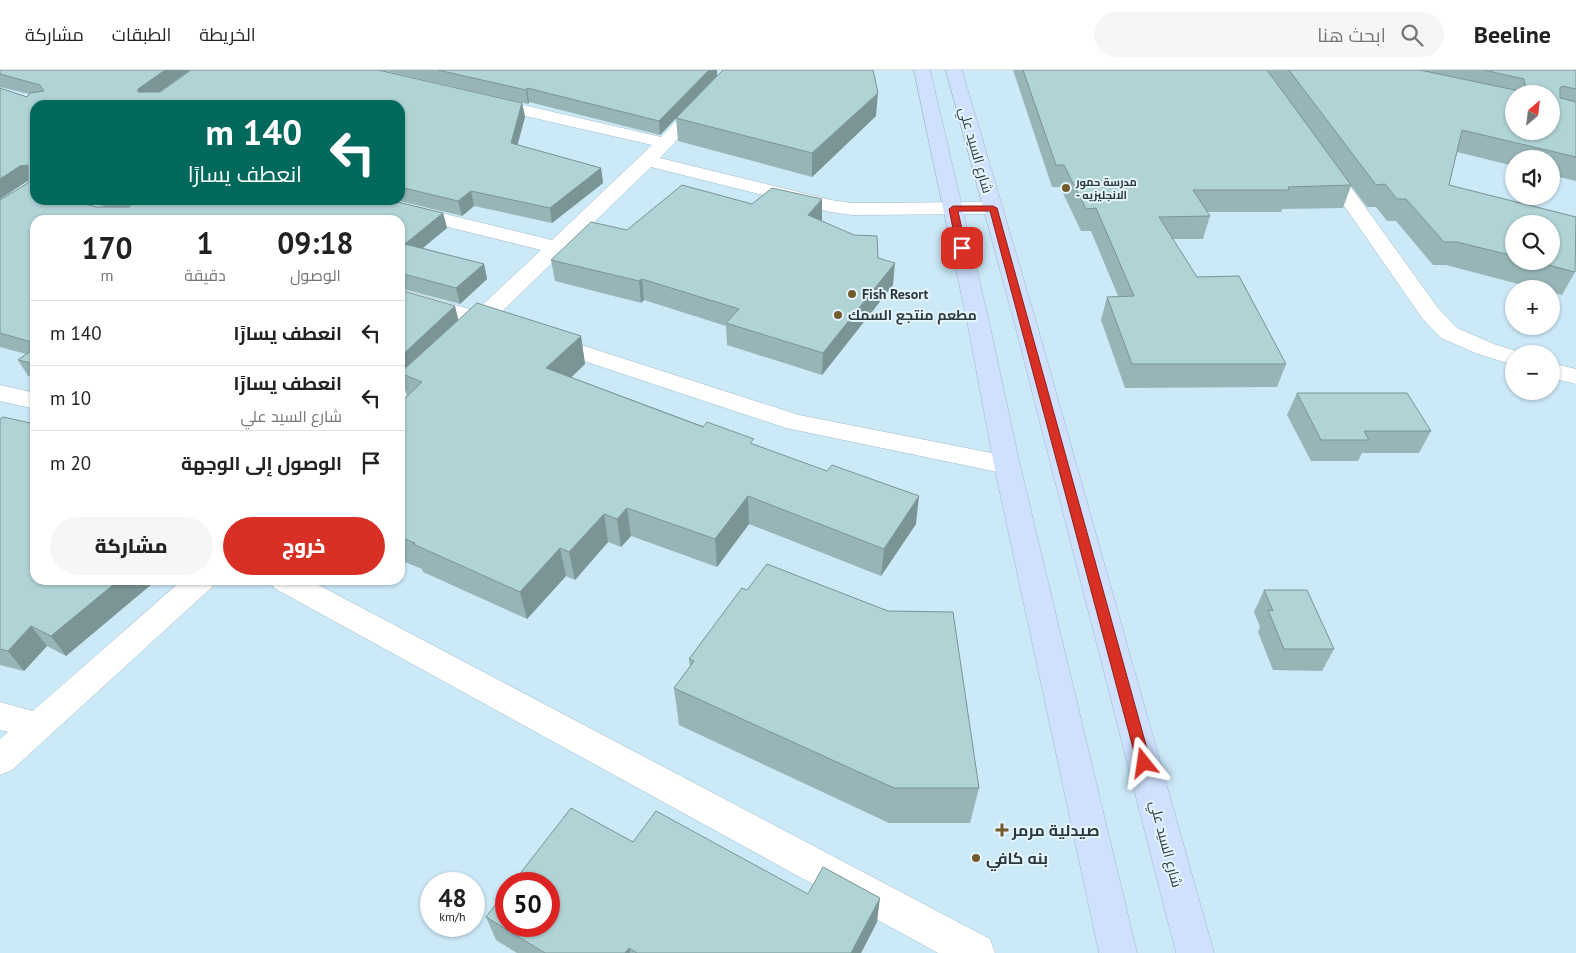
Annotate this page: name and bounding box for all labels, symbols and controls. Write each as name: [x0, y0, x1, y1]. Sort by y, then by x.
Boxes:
search box: [1094, 12, 1444, 57]
text: Beeline: [1474, 19, 1551, 50]
icon: search: [1398, 21, 1426, 49]
text: مشاركة: [25, 23, 84, 46]
text: الطبقات: [112, 23, 171, 46]
text: الخريطة: [199, 23, 256, 46]
text: ابحث هنا: [1317, 23, 1386, 47]
north arrow: [1505, 85, 1560, 140]
map controls: [1505, 85, 1560, 400]
street label: شارع السيد علي: [952, 105, 997, 196]
text: 140 m: [205, 109, 302, 155]
icon: left: [320, 120, 385, 185]
button: sound: [1505, 150, 1560, 205]
text: انعطف يسارًا: [188, 160, 302, 188]
place label: مدرسة حمور - الانجليزيه: [1075, 175, 1137, 202]
marker: مدرسة حمور - الانجليزيه: [1060, 182, 1072, 194]
button: search: [1505, 215, 1560, 270]
text: 1: [196, 223, 213, 262]
text: 09:18: [277, 223, 353, 262]
pin: [941, 227, 983, 269]
text: 170: [82, 228, 133, 267]
icon: arrive: [948, 234, 976, 262]
text: m: [101, 265, 114, 285]
text: دقيقة: [184, 265, 226, 285]
text: الوصول: [290, 265, 341, 285]
button: +: [1505, 280, 1560, 335]
place label: Fish Resort: [862, 285, 929, 303]
marker: Fish Resort: [846, 288, 858, 300]
place label: مطعم منتجع السمك: [848, 306, 977, 325]
marker: مطعم منتجع السمك: [832, 309, 844, 321]
icon: left: [357, 319, 385, 347]
text: 140 m: [50, 321, 102, 345]
text: انعطف يسارًا: [234, 321, 342, 345]
button: −: [1505, 345, 1560, 400]
text: انعطف يسارًا: [234, 371, 342, 395]
icon: left: [357, 384, 385, 412]
text: 10 m: [50, 386, 91, 410]
text: شارع السيد علي: [240, 406, 342, 426]
icon: arrive: [357, 449, 385, 477]
text: 20 m: [50, 451, 91, 475]
text: الوصول إلى الوجهة: [181, 451, 342, 475]
button: مشاركة: [50, 517, 213, 575]
button: خروج: [223, 517, 385, 575]
position arrow: [1117, 736, 1169, 788]
street label: شارع السيد علي: [1143, 799, 1186, 890]
place label: صيدلية مرمر: [1011, 820, 1099, 840]
marker: صيدلية مرمر: [996, 824, 1008, 836]
place label: بنه كافي: [986, 848, 1048, 871]
marker: بنه كافي: [970, 852, 982, 864]
speed limit sign: 50: [495, 872, 560, 937]
text: 48: [438, 882, 467, 914]
text: km/h: [439, 909, 466, 924]

